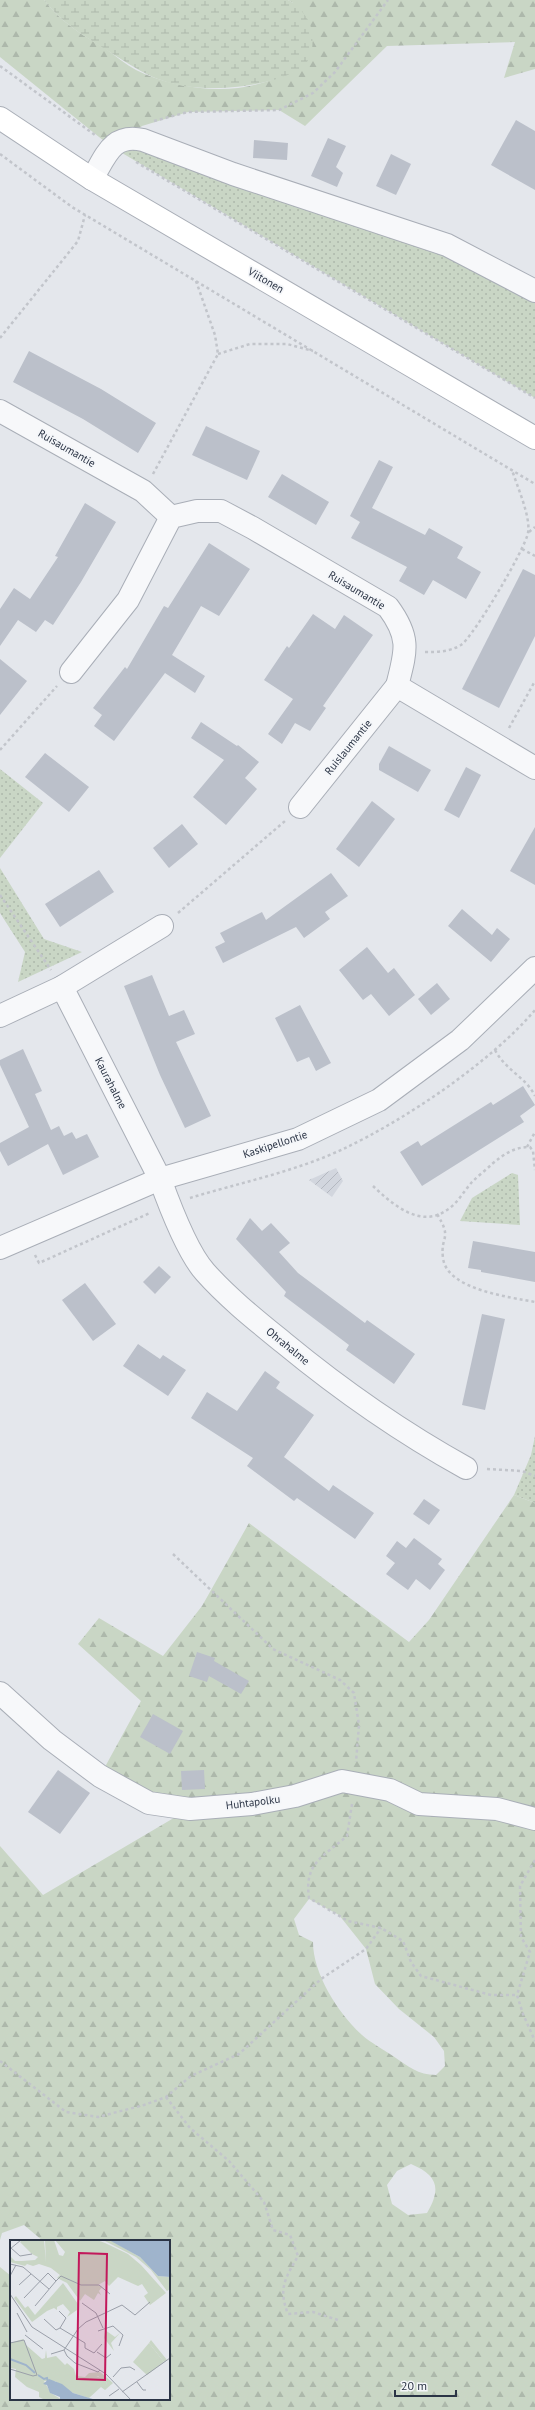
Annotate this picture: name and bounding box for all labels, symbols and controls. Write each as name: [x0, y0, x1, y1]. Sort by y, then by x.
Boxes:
street label: Viitonen: [245, 264, 287, 296]
street label: Ruisaumantie: [36, 426, 99, 470]
street label: Ruisaumantie: [326, 568, 388, 613]
street label: Ruislaumantie: [321, 716, 375, 778]
street label: Kaurahalme: [92, 1055, 130, 1112]
street label: Kaskipellontie: [241, 1127, 309, 1161]
street label: Ohrahalme: [263, 1324, 313, 1368]
street label: Huhtapolku: [225, 1792, 281, 1812]
inset map: [10, 2240, 170, 2400]
scale bar: [395, 2372, 456, 2398]
text: 20 m: [401, 2378, 427, 2393]

